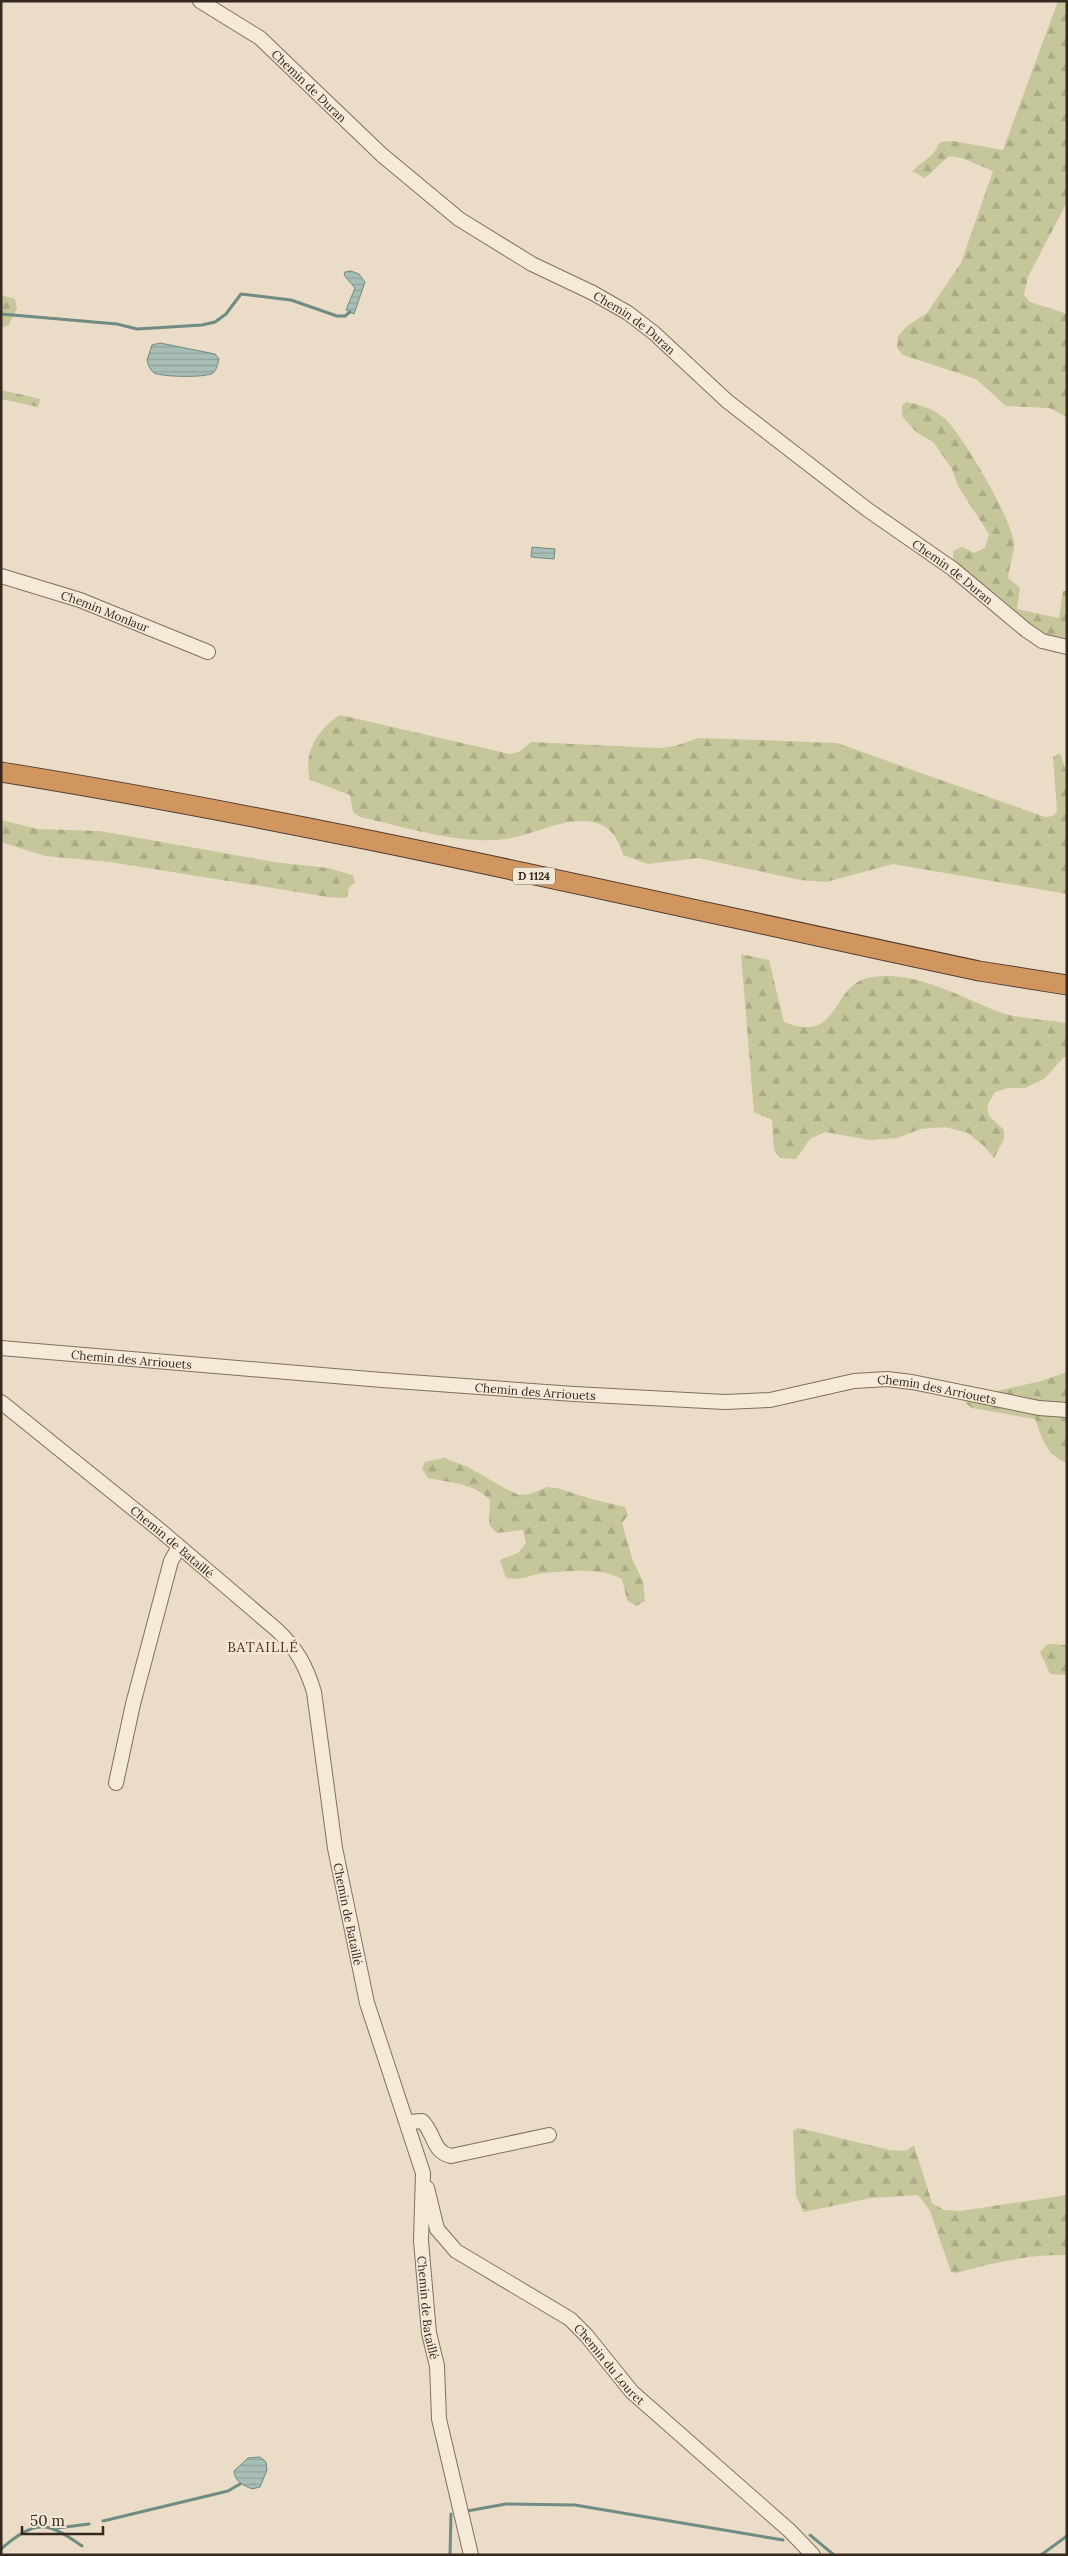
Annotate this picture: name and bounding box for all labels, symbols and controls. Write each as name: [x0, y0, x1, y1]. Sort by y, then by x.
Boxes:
street label: Chemin de Duran: [269, 46, 350, 125]
street label: Chemin de Duran: [591, 287, 679, 357]
street label: Chemin de Duran: [910, 536, 997, 607]
street label: Chemin Monlaur: [59, 587, 152, 635]
road number: D 1124: [513, 868, 555, 884]
street label: Chemin des Arriouets: [71, 1346, 193, 1372]
street label: Chemin des Arriouets: [877, 1371, 998, 1407]
street label: Chemin des Arriouets: [474, 1379, 597, 1403]
street label: Chemin de Bataillé: [128, 1502, 218, 1581]
district label: BATAILLÉ: [227, 1638, 299, 1656]
street label: Chemin de Bataillé: [331, 1861, 367, 1967]
street label: Chemin de Bataillé: [415, 2255, 443, 2361]
street label: Chemin du Louret: [571, 2320, 648, 2408]
scale bar: [22, 2504, 104, 2536]
text: 50 m: [30, 2511, 65, 2530]

